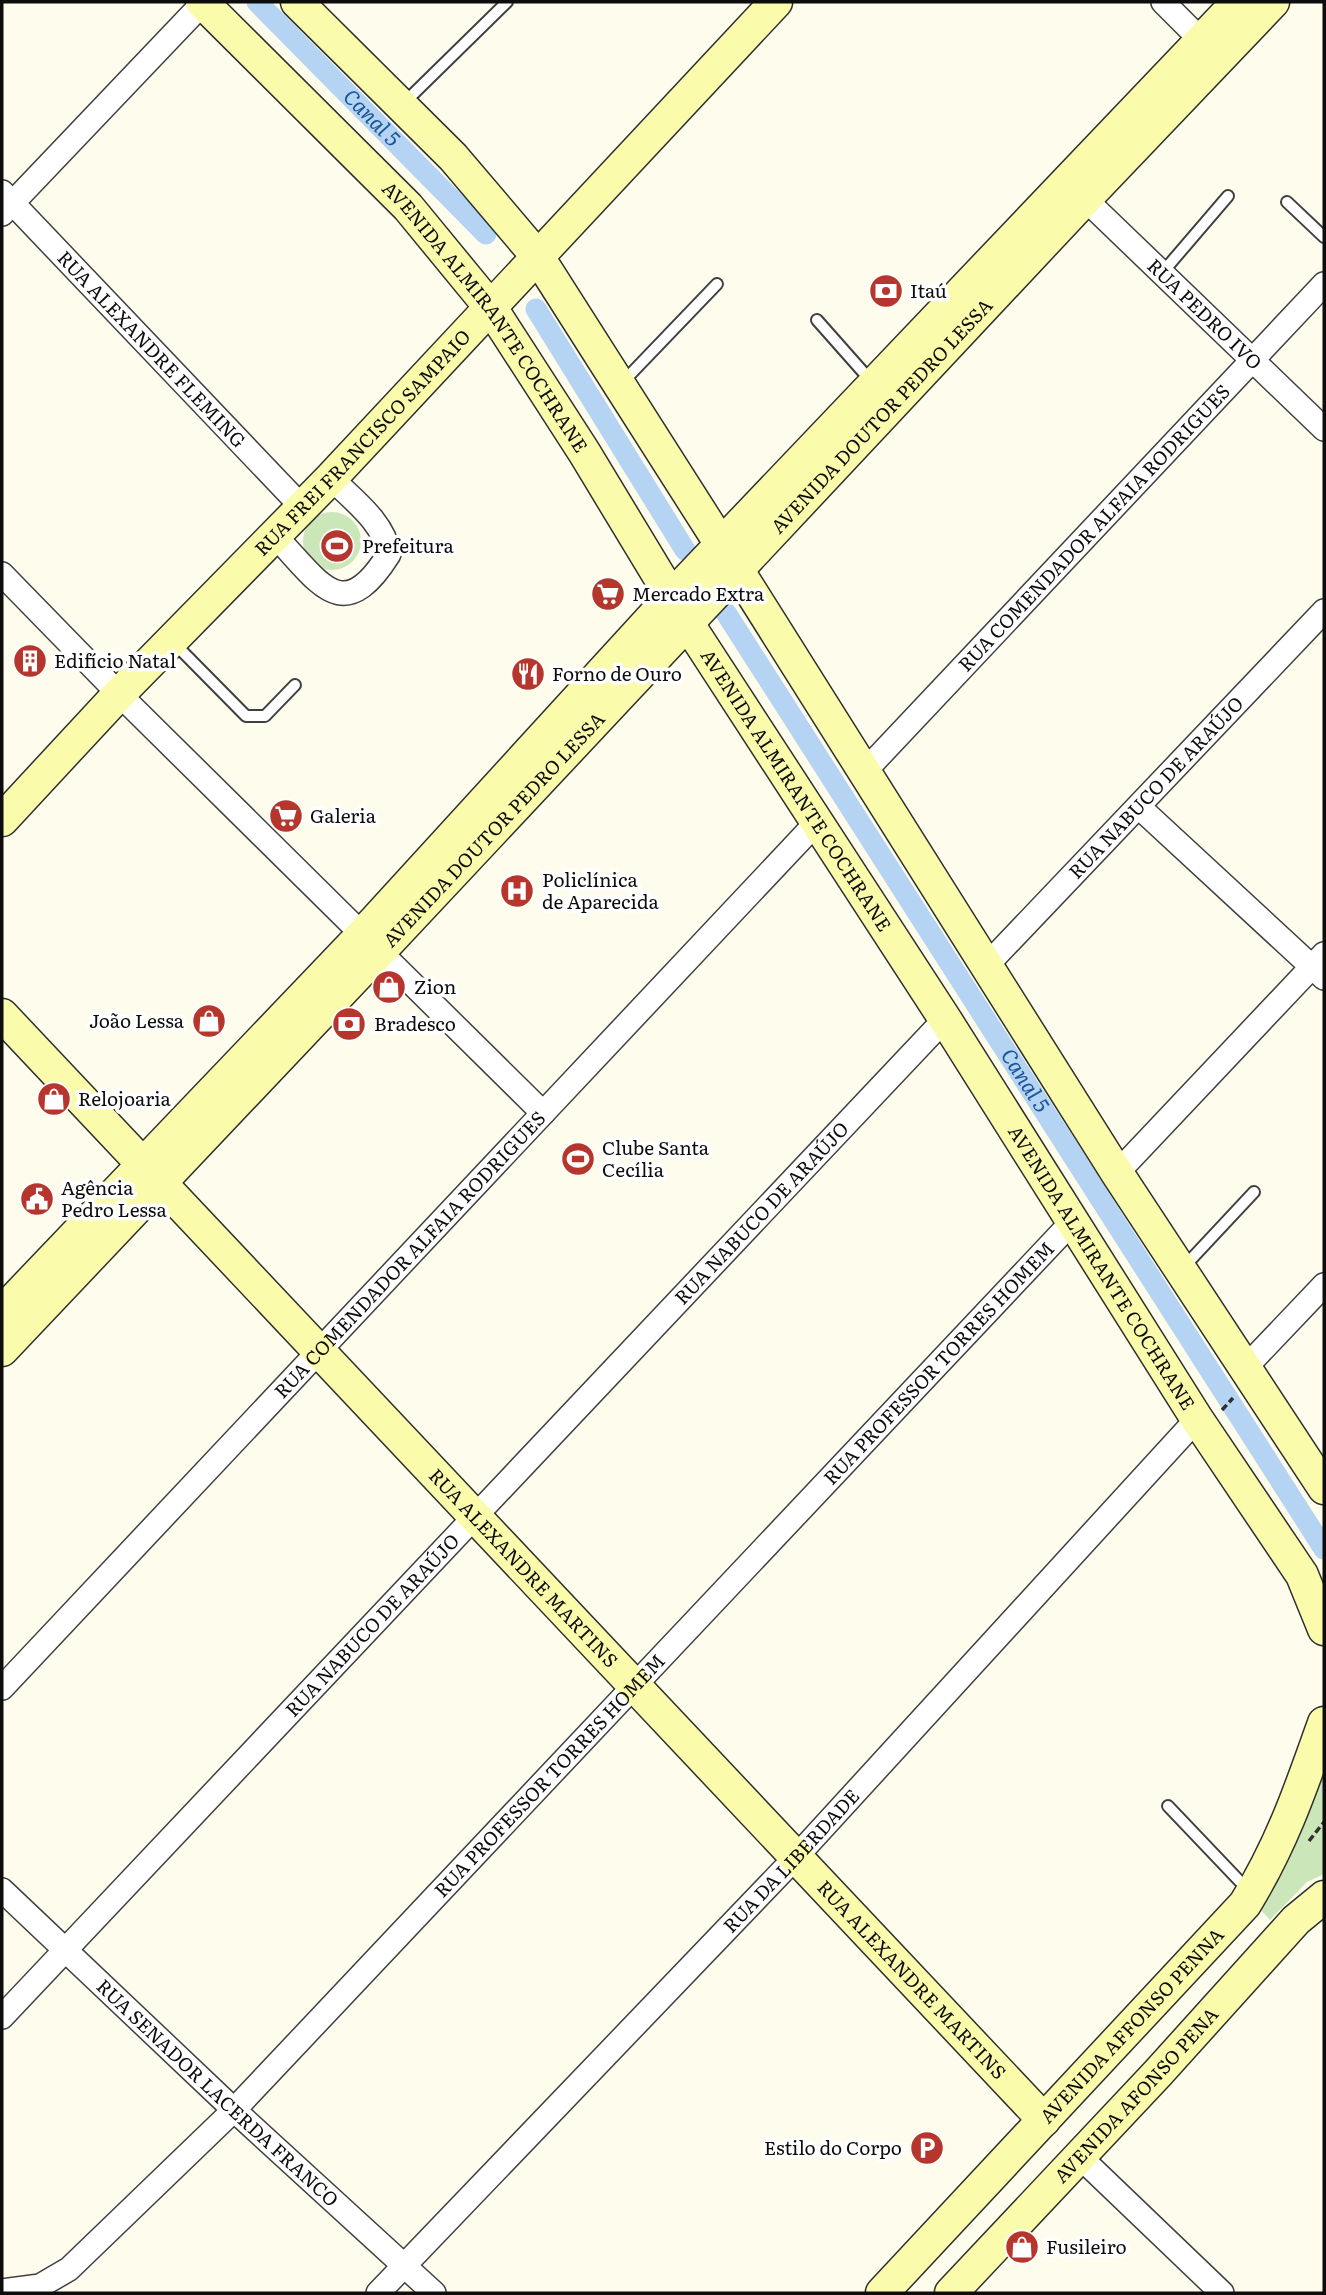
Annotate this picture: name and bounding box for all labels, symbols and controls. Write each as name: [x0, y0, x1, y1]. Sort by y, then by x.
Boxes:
water label: Canal 5: [338, 80, 409, 152]
street label: AVENIDA ALMIRANTE COCHRANE: [376, 174, 596, 457]
street label: RUA ALEXANDRE FLEMING: [52, 244, 253, 453]
street label: RUA PEDRO IVO: [1142, 251, 1269, 375]
bank icon: Itaú: [867, 272, 905, 310]
place label: Itaú: [910, 276, 947, 304]
street label: AVENIDA DOUTOR PEDRO LESSA: [763, 291, 998, 539]
street label: RUA FREI FRANCISCO SAMPAIO: [247, 322, 476, 561]
street label: RUA COMENDADOR ALFAIA RODRIGUES: [951, 378, 1236, 677]
sports icon: Prefeitura: [318, 527, 356, 565]
place label: Prefeitura: [362, 531, 454, 559]
supermarket icon: Mercado Extra: [589, 575, 627, 613]
place label: Mercado Extra: [632, 579, 765, 607]
building icon: Edifício Natal: [11, 642, 49, 680]
street label: AVENIDA ALMIRANTE COCHRANE: [695, 643, 899, 936]
place label: Edifício Natal: [54, 646, 176, 674]
restaurant icon: Forno de Ouro: [509, 655, 547, 693]
place label: Forno de Ouro: [552, 659, 682, 687]
street label: RUA NABUCO DE ARAÚJO: [1061, 689, 1249, 884]
street label: AVENIDA DOUTOR PEDRO LESSA: [376, 705, 610, 953]
supermarket icon: Galeria: [267, 797, 305, 835]
place label: Galeria: [310, 801, 377, 829]
place label: Policlínica de Aparecida: [542, 865, 660, 915]
hospital icon: Policlínica de Aparecida: [498, 872, 536, 910]
shop icon: Zion: [370, 968, 408, 1006]
place label: Zion: [414, 972, 456, 1000]
shop icon: João Lessa: [190, 1002, 228, 1040]
bank icon: Bradesco: [330, 1005, 368, 1043]
place label: João Lessa: [89, 1006, 185, 1034]
place label: Bradesco: [374, 1009, 456, 1037]
water label: Canal 5: [995, 1041, 1059, 1117]
shop icon: Relojoaria: [35, 1080, 73, 1118]
place label: Relojoaria: [78, 1084, 171, 1112]
street label: RUA COMENDADOR ALFAIA RODRIGUES: [267, 1104, 551, 1404]
street label: RUA NABUCO DE ARAÚJO: [667, 1115, 854, 1310]
street label: AVENIDA ALMIRANTE COCHRANE: [1002, 1119, 1203, 1415]
place label: Clube Santa Cecília: [602, 1133, 710, 1183]
sports icon: Clube Santa Cecília: [559, 1140, 597, 1178]
place label: Agência Pedro Lessa: [61, 1173, 167, 1223]
public building icon: Agência Pedro Lessa: [18, 1180, 56, 1218]
street label: RUA PROFESSOR TORRES HOMEM: [816, 1235, 1060, 1490]
street label: RUA ALEXANDRE MARTINS: [423, 1461, 625, 1673]
street label: RUA NABUCO DE ARAÚJO: [278, 1527, 465, 1722]
street label: RUA PROFESSOR TORRES HOMEM: [427, 1647, 671, 1903]
street label: RUA DA LIBERDADE: [716, 1782, 865, 1938]
street label: RUA ALEXANDRE MARTINS: [812, 1873, 1013, 2085]
street label: AVENIDA AFFONSO PENNA: [1033, 1921, 1229, 2129]
street label: RUA SENADOR LACERDA FRANCO: [91, 1972, 346, 2212]
street label: AVENIDA AFONSO PENA: [1047, 2000, 1224, 2189]
parking icon: Estilo do Corpo: [908, 2129, 946, 2167]
place label: Estilo do Corpo: [764, 2133, 902, 2161]
shop icon: Fusileiro: [1003, 2228, 1041, 2266]
place label: Fusileiro: [1046, 2232, 1127, 2260]

